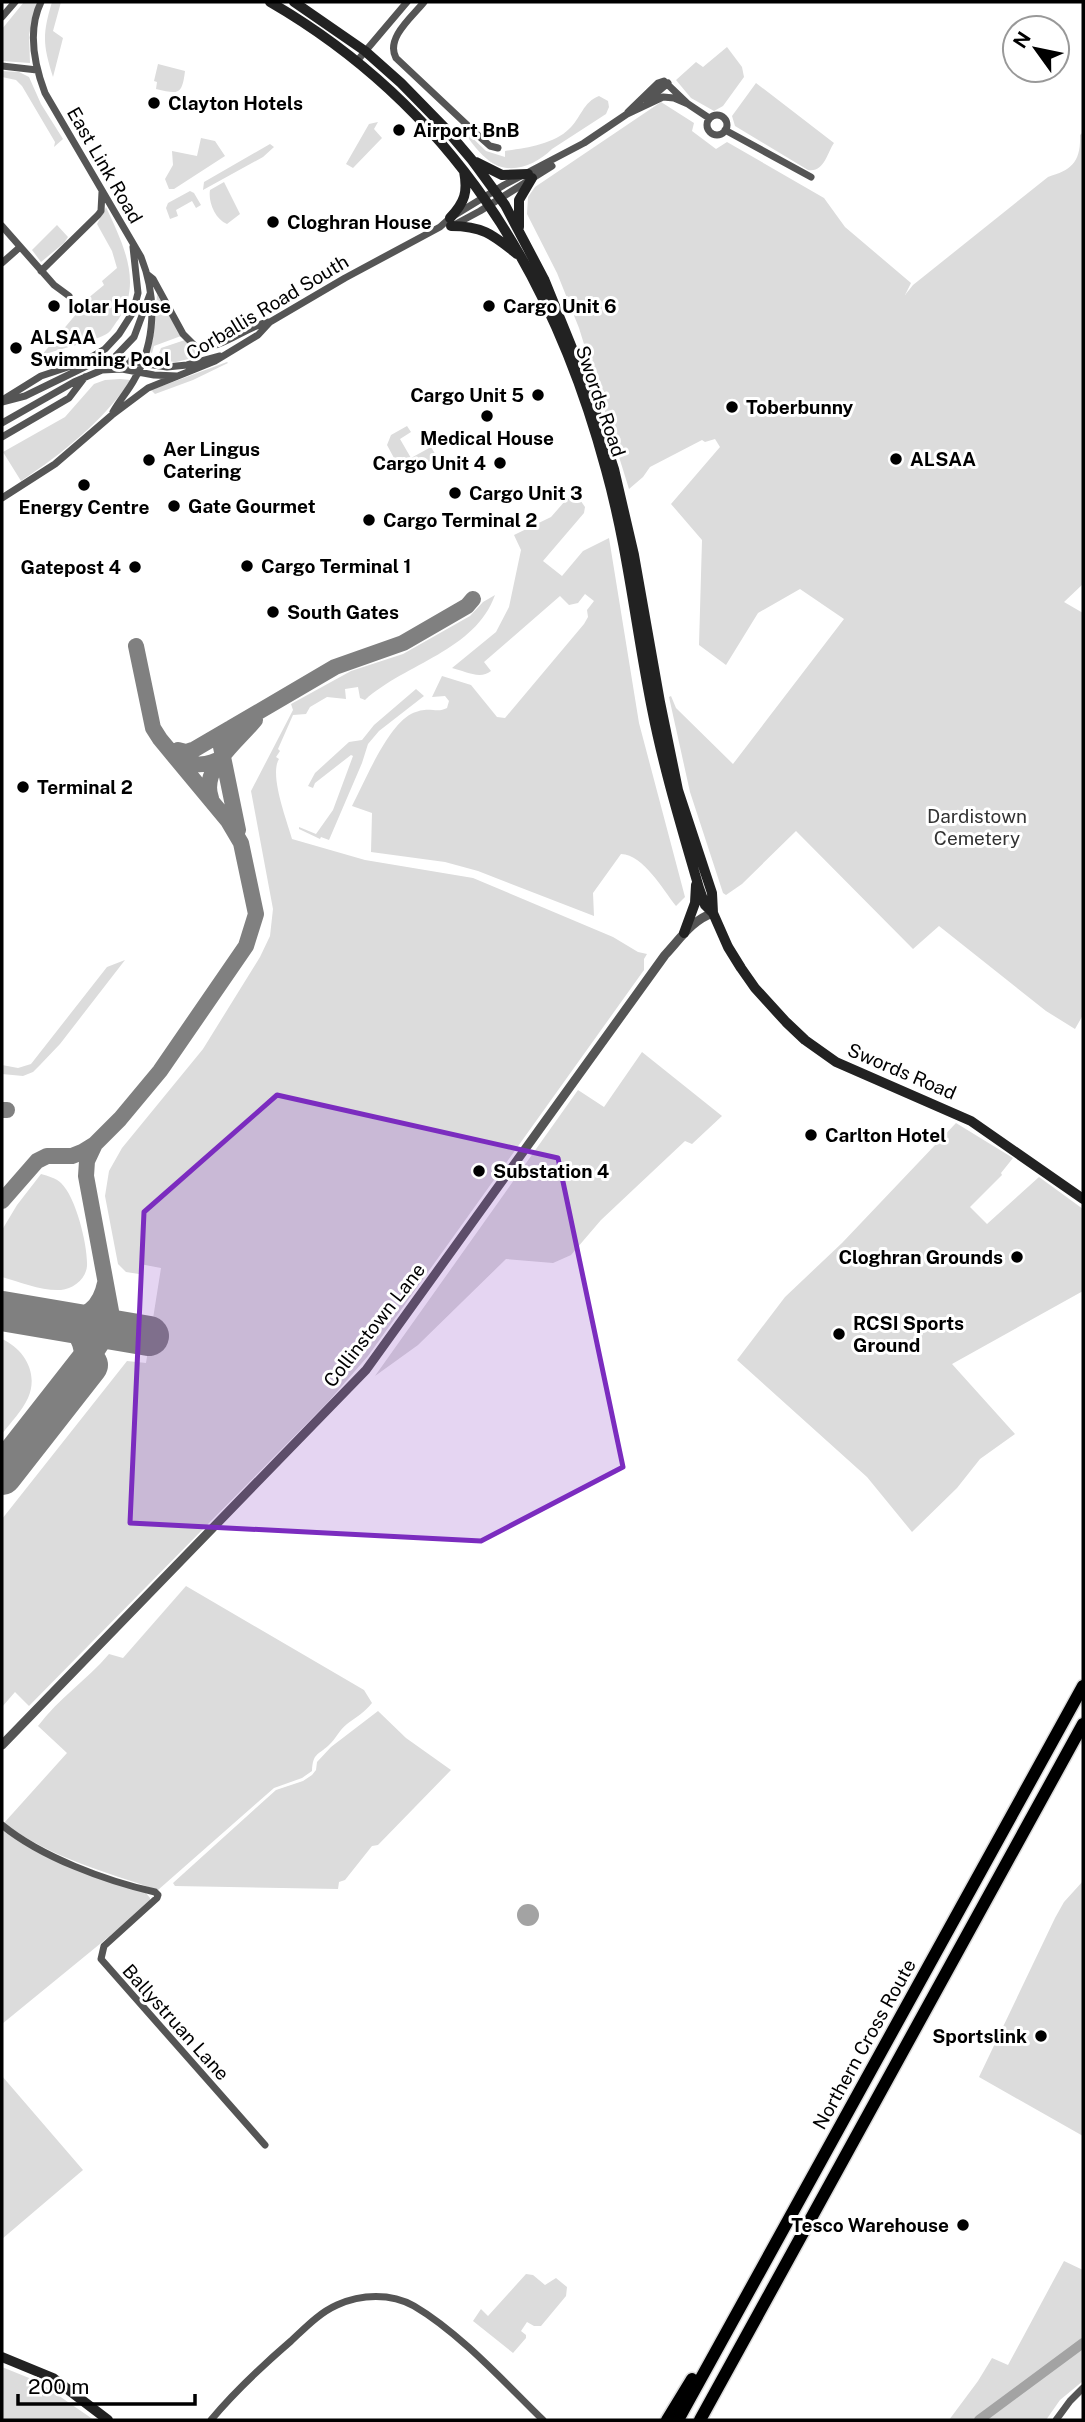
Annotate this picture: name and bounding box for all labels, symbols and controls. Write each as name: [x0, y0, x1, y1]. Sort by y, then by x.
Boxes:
north arrow: [1001, 14, 1071, 84]
text: N: [1008, 28, 1035, 52]
place label: Clayton Hotels: [168, 92, 303, 114]
marker: Clayton Hotels: [146, 95, 162, 111]
street label: East Link Road: [63, 103, 147, 227]
place label: Airport BnB: [413, 119, 519, 141]
marker: Airport BnB: [391, 122, 407, 138]
place label: Cloghran House: [287, 211, 432, 233]
marker: Cloghran House: [265, 214, 281, 230]
street label: Corballis Road South: [182, 250, 352, 364]
place label: Iolar House: [68, 295, 171, 317]
place label: Cargo Unit 6: [503, 295, 617, 317]
marker: Iolar House: [46, 298, 62, 314]
marker: Cargo Unit 6: [481, 298, 497, 314]
place label: ALSAA Swimming Pool: [30, 326, 170, 370]
marker: ALSAA Swimming Pool: [8, 340, 24, 356]
street label: Swords Road: [572, 343, 630, 459]
place label: Cargo Unit 5: [410, 384, 524, 406]
marker: Cargo Unit 5: [530, 387, 546, 403]
place label: Toberbunny: [746, 396, 854, 418]
marker: Toberbunny: [724, 399, 740, 415]
marker: Medical House: [479, 408, 495, 424]
place label: Medical House: [420, 427, 554, 449]
place label: Aer Lingus Catering: [163, 438, 260, 482]
place label: ALSAA: [910, 448, 976, 470]
marker: ALSAA: [888, 451, 904, 467]
marker: Aer Lingus Catering: [141, 452, 157, 468]
place label: Cargo Unit 4: [373, 452, 486, 474]
marker: Cargo Unit 4: [492, 455, 508, 471]
marker: Energy Centre: [76, 477, 92, 493]
place label: Cargo Unit 3: [469, 482, 583, 504]
marker: Cargo Unit 3: [447, 485, 463, 501]
place label: Gate Gourmet: [188, 495, 316, 517]
place label: Energy Centre: [18, 496, 150, 518]
marker: Gate Gourmet: [166, 498, 182, 514]
place label: Cargo Terminal 2: [383, 509, 537, 531]
marker: Cargo Terminal 2: [361, 512, 377, 528]
place label: Cargo Terminal 1: [261, 555, 412, 577]
place label: Gatepost 4: [21, 556, 121, 578]
marker: Cargo Terminal 1: [239, 558, 255, 574]
marker: Gatepost 4: [127, 559, 143, 575]
place label: South Gates: [287, 601, 399, 623]
marker: South Gates: [265, 604, 281, 620]
place label: Terminal 2: [37, 776, 133, 798]
marker: Terminal 2: [15, 779, 31, 795]
park label: Dardistown Cemetery: [927, 805, 1027, 849]
street label: Swords Road: [844, 1038, 960, 1104]
place label: Carlton Hotel: [825, 1124, 946, 1146]
marker: Carlton Hotel: [803, 1127, 819, 1143]
place label: Substation 4: [493, 1160, 609, 1182]
marker: Substation 4: [471, 1163, 487, 1179]
place label: Cloghran Grounds: [838, 1246, 1003, 1268]
marker: Cloghran Grounds: [1009, 1249, 1025, 1265]
street label: Collinstown Lane: [319, 1259, 429, 1391]
place label: RCSI Sports Ground: [853, 1312, 964, 1356]
marker: RCSI Sports Ground: [831, 1326, 847, 1342]
street label: Northern Cross Route: [808, 1955, 920, 2133]
street label: Ballystruan Lane: [118, 1960, 234, 2084]
place label: Sportslink: [932, 2025, 1027, 2047]
marker: Sportslink: [1033, 2028, 1049, 2044]
place label: Tesco Warehouse: [791, 2214, 949, 2236]
marker: Tesco Warehouse: [955, 2217, 971, 2233]
scale bar: [18, 2362, 194, 2406]
text: 200 m: [28, 2374, 89, 2399]

